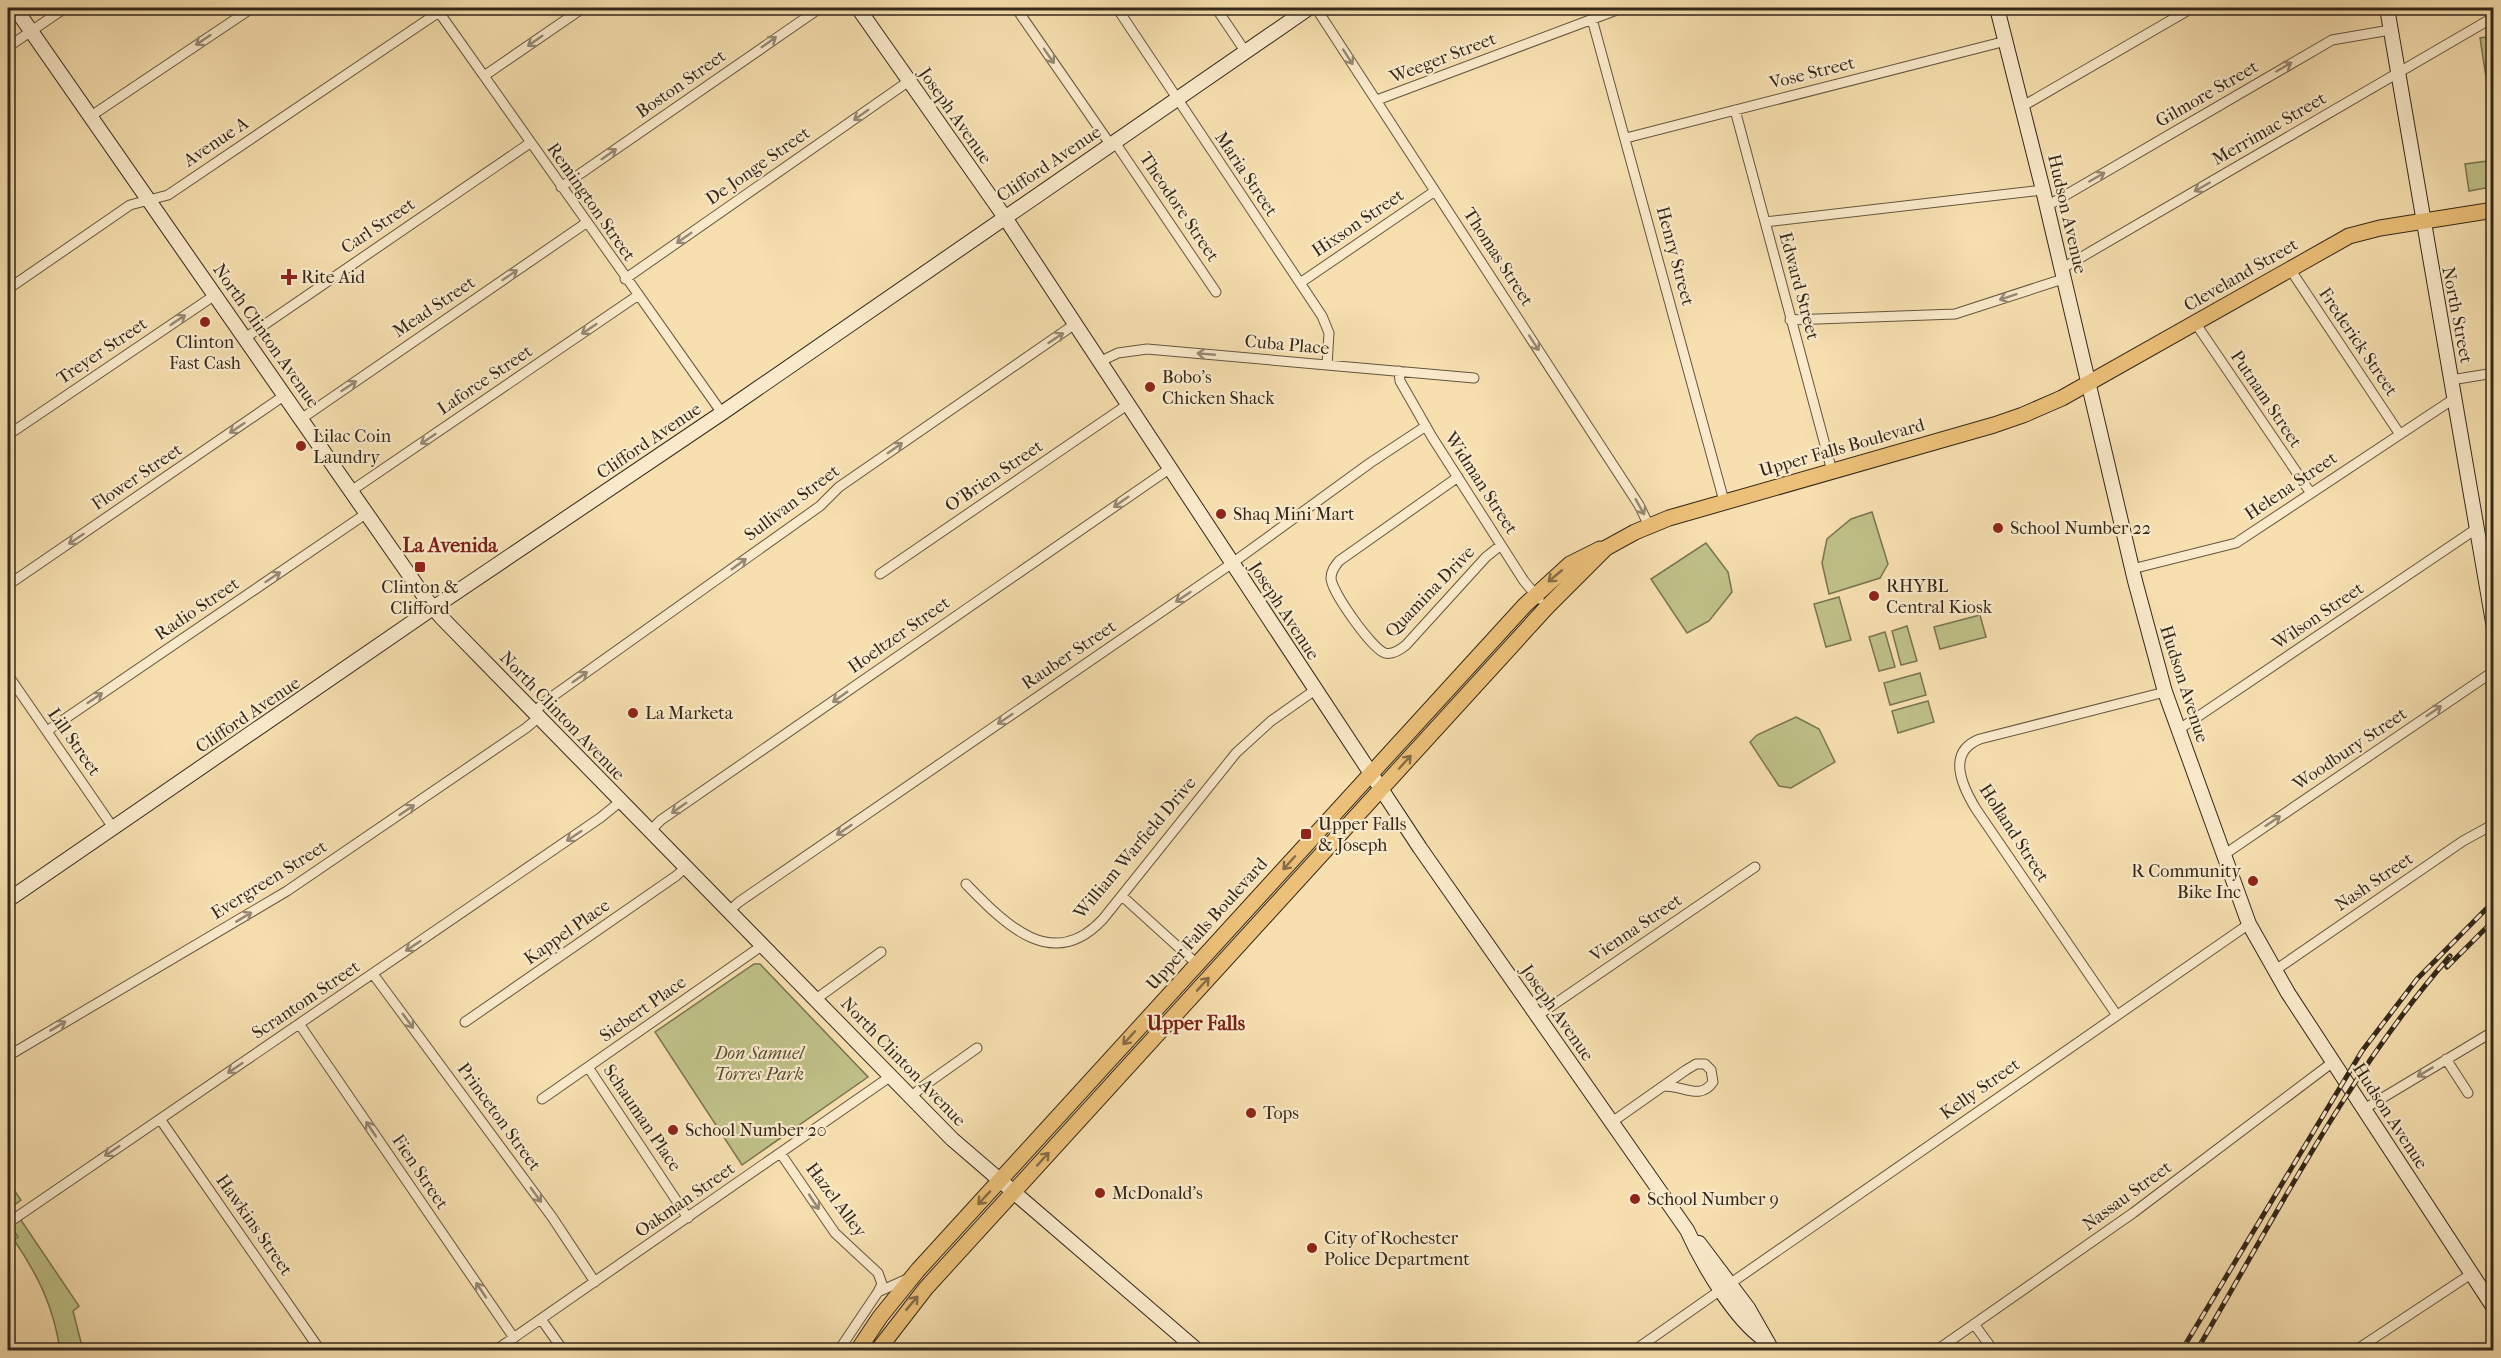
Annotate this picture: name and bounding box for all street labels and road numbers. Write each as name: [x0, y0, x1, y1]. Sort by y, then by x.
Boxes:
street label: Weeger Street: [1386, 28, 1499, 88]
street label: Boston Street: [632, 45, 730, 123]
street label: Vose Street: [1766, 52, 1857, 94]
street label: Gilmore Street: [2152, 56, 2262, 132]
street label: Joseph Avenue: [913, 62, 996, 168]
street label: Merrimac Street: [2208, 88, 2330, 170]
street label: Avenue A: [179, 113, 253, 172]
street label: Clifford Avenue: [993, 121, 1105, 207]
street label: De Jonge Street: [702, 122, 815, 210]
street label: Maria Street: [1210, 128, 1282, 221]
street label: Remington Street: [542, 139, 640, 266]
street label: Theodore Street: [1135, 148, 1224, 266]
street label: Hudson Avenue: [2043, 152, 2091, 276]
street label: Hixson Street: [1308, 184, 1408, 261]
street label: Carl Street: [337, 193, 419, 258]
street label: Thomas Street: [1458, 204, 1538, 311]
street label: Henry Street: [1652, 204, 1698, 309]
street label: Edward Street: [1775, 230, 1824, 343]
street label: Cleveland Street: [2180, 234, 2302, 316]
street label: North Clinton Avenue: [208, 260, 324, 412]
street label: North Street: [2437, 265, 2477, 366]
street label: Mead Street: [389, 272, 480, 342]
street label: Frederick Street: [2314, 284, 2402, 401]
street label: Treyer Street: [53, 313, 152, 389]
street label: Cuba Place: [1244, 331, 1330, 359]
street label: Laforce Street: [434, 340, 537, 419]
street label: Putnam Street: [2226, 346, 2306, 452]
street label: Clifford Avenue: [593, 398, 705, 484]
street label: Upper Falls Boulevard: [1757, 414, 1927, 482]
street label: Widman Street: [1440, 427, 1522, 539]
street label: O'Brien Street: [941, 435, 1047, 516]
street label: Flower Street: [88, 439, 187, 515]
street label: Helena Street: [2241, 447, 2342, 525]
street label: Sullivan Street: [740, 460, 844, 546]
street label: Quamina Drive: [1381, 542, 1479, 642]
street label: Joseph Avenue: [1243, 556, 1324, 664]
street label: Radio Street: [151, 573, 244, 645]
street label: Wilson Street: [2268, 578, 2368, 655]
street label: Hoeltzer Street: [844, 592, 954, 678]
street label: Rauber Street: [1018, 615, 1121, 694]
street label: Hudson Avenue: [2155, 623, 2213, 745]
street label: North Clinton Avenue: [495, 647, 629, 785]
street label: Clifford Avenue: [192, 672, 304, 758]
street label: Woodbury Street: [2288, 703, 2411, 795]
street label: Lill Street: [43, 704, 105, 780]
street label: William Warfield Drive: [1069, 773, 1201, 924]
street label: Holland Street: [1974, 780, 2054, 887]
street label: Evergreen Street: [207, 836, 331, 924]
street label: Nash Street: [2331, 848, 2417, 916]
street label: Upper Falls Boulevard: [1142, 853, 1272, 995]
street label: Vienna Street: [1585, 889, 1686, 967]
street label: Kappel Place: [520, 895, 614, 969]
street label: Scrantom Street: [248, 956, 364, 1044]
street label: Joseph Avenue: [1515, 959, 1598, 1065]
street label: Siebert Place: [596, 971, 690, 1046]
street label: North Clinton Avenue: [836, 993, 970, 1131]
street label: Kelly Street: [1936, 1054, 2024, 1124]
street label: Princeton Street: [453, 1059, 546, 1176]
street label: Hudson Avenue: [2348, 1059, 2432, 1173]
street label: Schauman Place: [599, 1061, 686, 1175]
street label: Fien Street: [387, 1131, 453, 1214]
street label: Nassau Street: [2078, 1156, 2176, 1235]
street label: Oakman Street: [631, 1158, 739, 1242]
street label: Hazel Alley: [801, 1159, 872, 1243]
street label: Hawkins Street: [211, 1170, 297, 1280]

